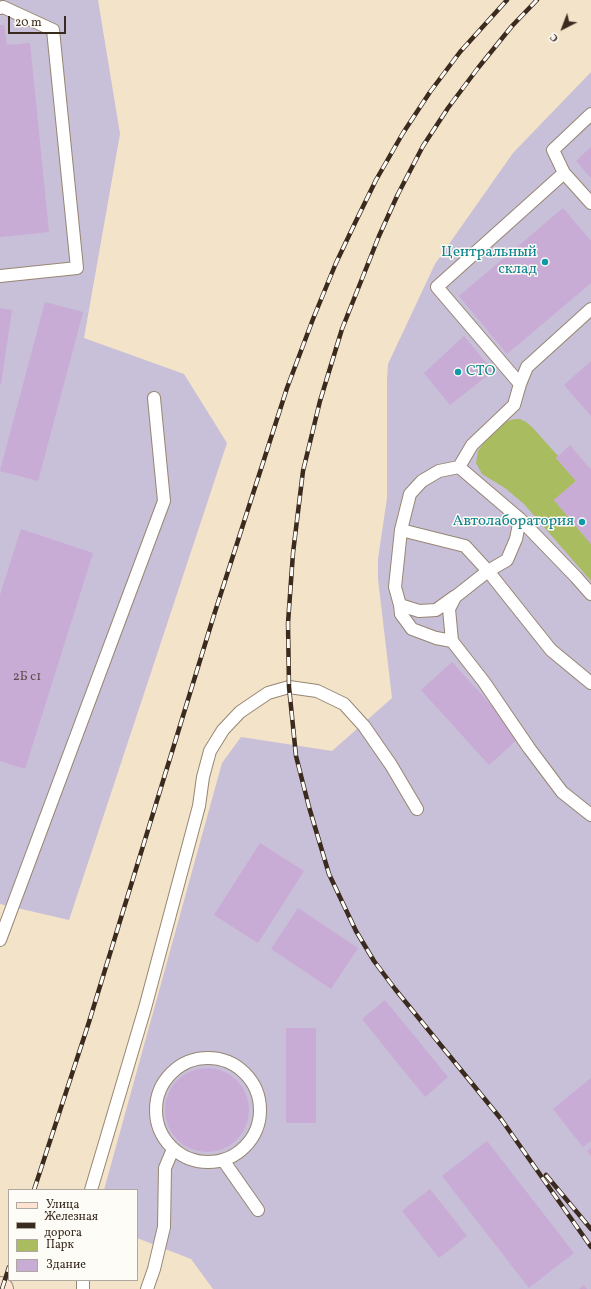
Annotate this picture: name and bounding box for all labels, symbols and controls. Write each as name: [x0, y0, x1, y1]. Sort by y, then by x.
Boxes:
scale bar: [10, 8, 68, 34]
north arrow: [543, 8, 583, 48]
text: 20 m: [15, 15, 42, 31]
text: С: [547, 29, 562, 45]
place label: Центральный склад: [441, 244, 537, 279]
marker: Центральный склад: [540, 257, 550, 267]
place label: СТО: [466, 363, 495, 381]
marker: СТО: [453, 367, 463, 377]
place label: Автолаборатория: [453, 513, 574, 531]
marker: Автолаборатория: [577, 517, 587, 527]
house number: 2Б с1: [13, 670, 41, 686]
legend: [8, 1189, 138, 1281]
text: Улица: [46, 1197, 79, 1213]
text: Железная дорога: [44, 1209, 98, 1241]
text: Парк: [46, 1237, 74, 1253]
text: Здание: [46, 1257, 86, 1273]

